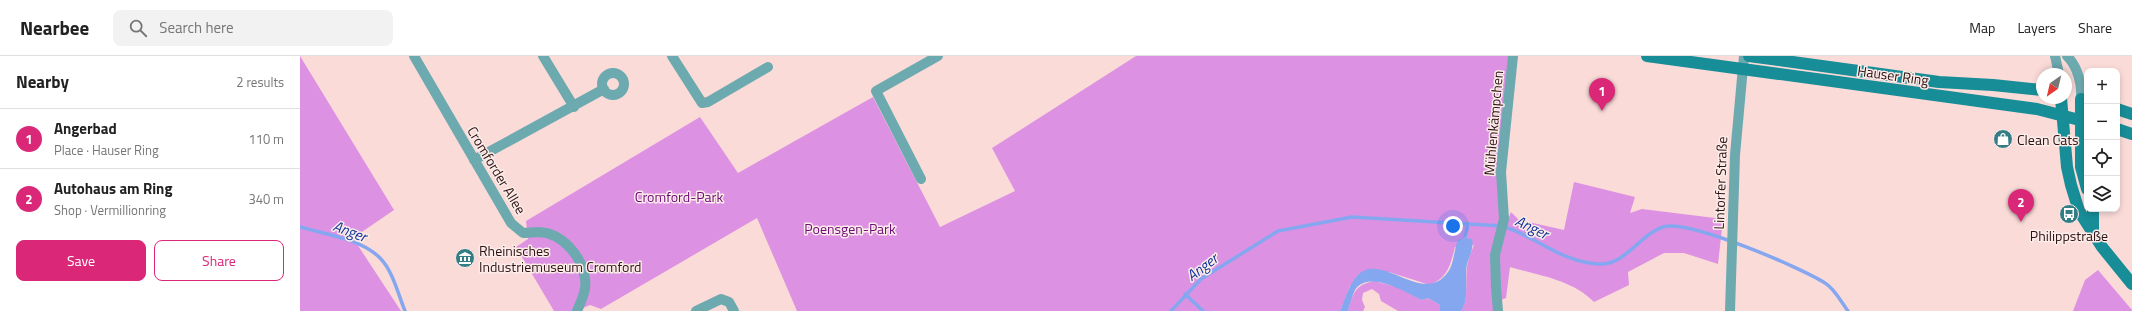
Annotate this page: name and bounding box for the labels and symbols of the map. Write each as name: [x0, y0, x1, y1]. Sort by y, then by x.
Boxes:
street label: Hauser Ring: [1856, 60, 1930, 90]
north arrow: [2036, 68, 2072, 104]
street label: Mühlenkämpchen: [1478, 70, 1508, 176]
pin: 1: [1589, 78, 1615, 111]
street label: Cromforder Allee: [462, 122, 532, 218]
shop icon: Clean Cats: [1992, 128, 2014, 150]
place label: Clean Cats: [2017, 129, 2079, 150]
street label: Lintorfer Straße: [1708, 136, 1732, 230]
park label: Cromford-Park: [635, 186, 723, 207]
pin: 2: [2008, 189, 2034, 222]
bus stop icon: Philippstraße: [2058, 203, 2080, 225]
water label: Anger: [1511, 209, 1555, 246]
water label: Anger: [330, 214, 372, 249]
your location: [1443, 216, 1463, 236]
park label: Poensgen-Park: [804, 218, 896, 239]
place label: Philippstraße: [2030, 225, 2108, 246]
place label: Rheinisches Industriemuseum Cromford: [479, 240, 641, 277]
water label: Anger: [1181, 246, 1224, 287]
museum icon: Rheinisches Industriemuseum Cromford: [454, 247, 476, 269]

